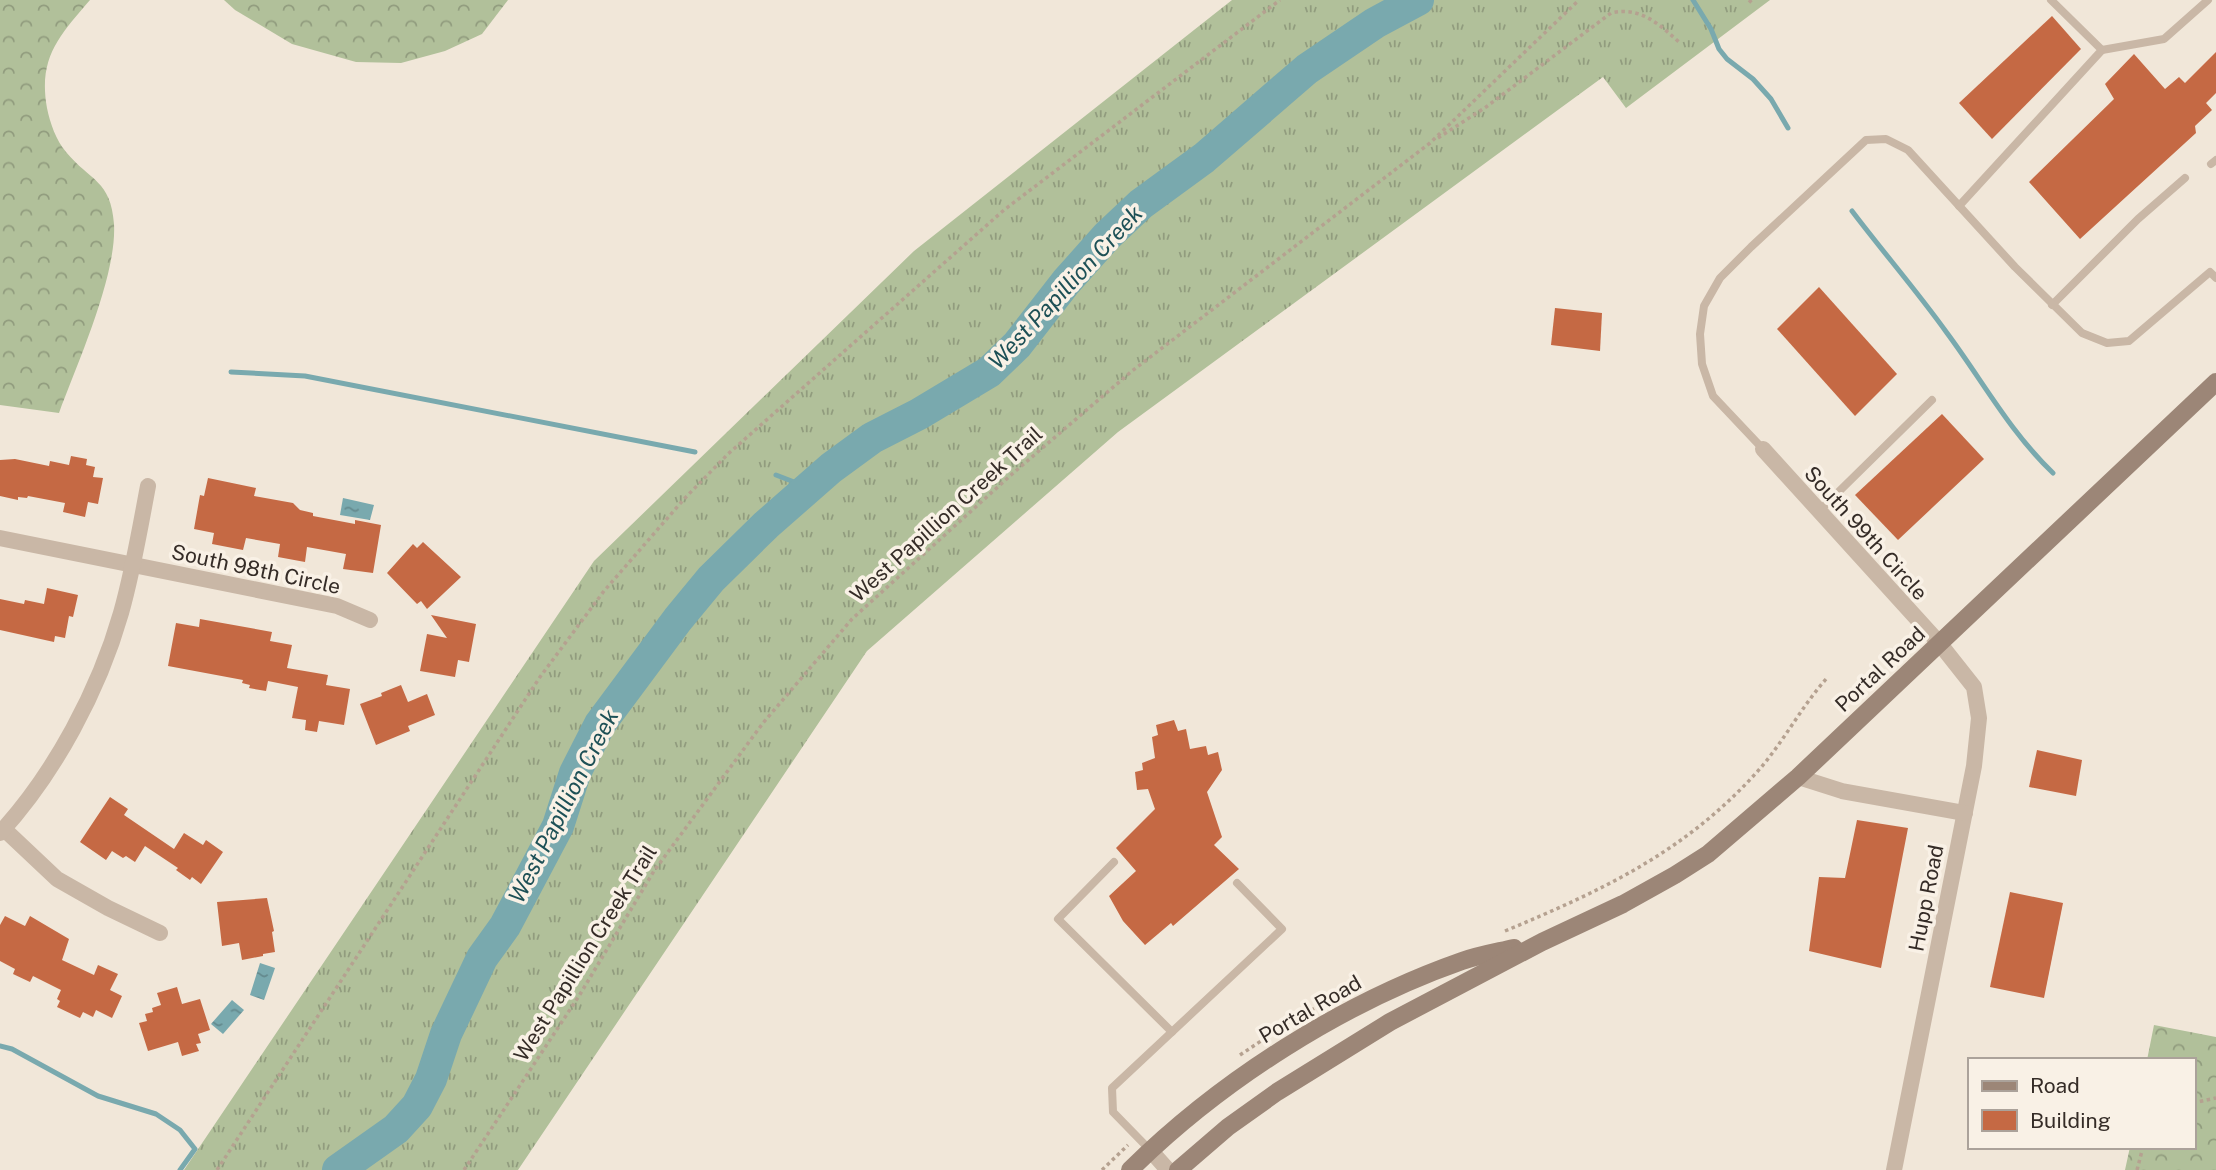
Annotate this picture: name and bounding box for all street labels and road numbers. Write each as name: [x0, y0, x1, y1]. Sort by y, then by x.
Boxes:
street label: West Papillion Creek Trail: [845, 421, 1047, 607]
street label: South 99th Circle: [1799, 461, 1933, 605]
street label: South 98th Circle: [169, 539, 343, 599]
street label: Portal Road: [1830, 621, 1930, 717]
street label: West Papillion Creek Trail: [508, 840, 662, 1066]
street label: Hupp Road: [1903, 843, 1949, 953]
street label: Portal Road: [1254, 970, 1366, 1048]

